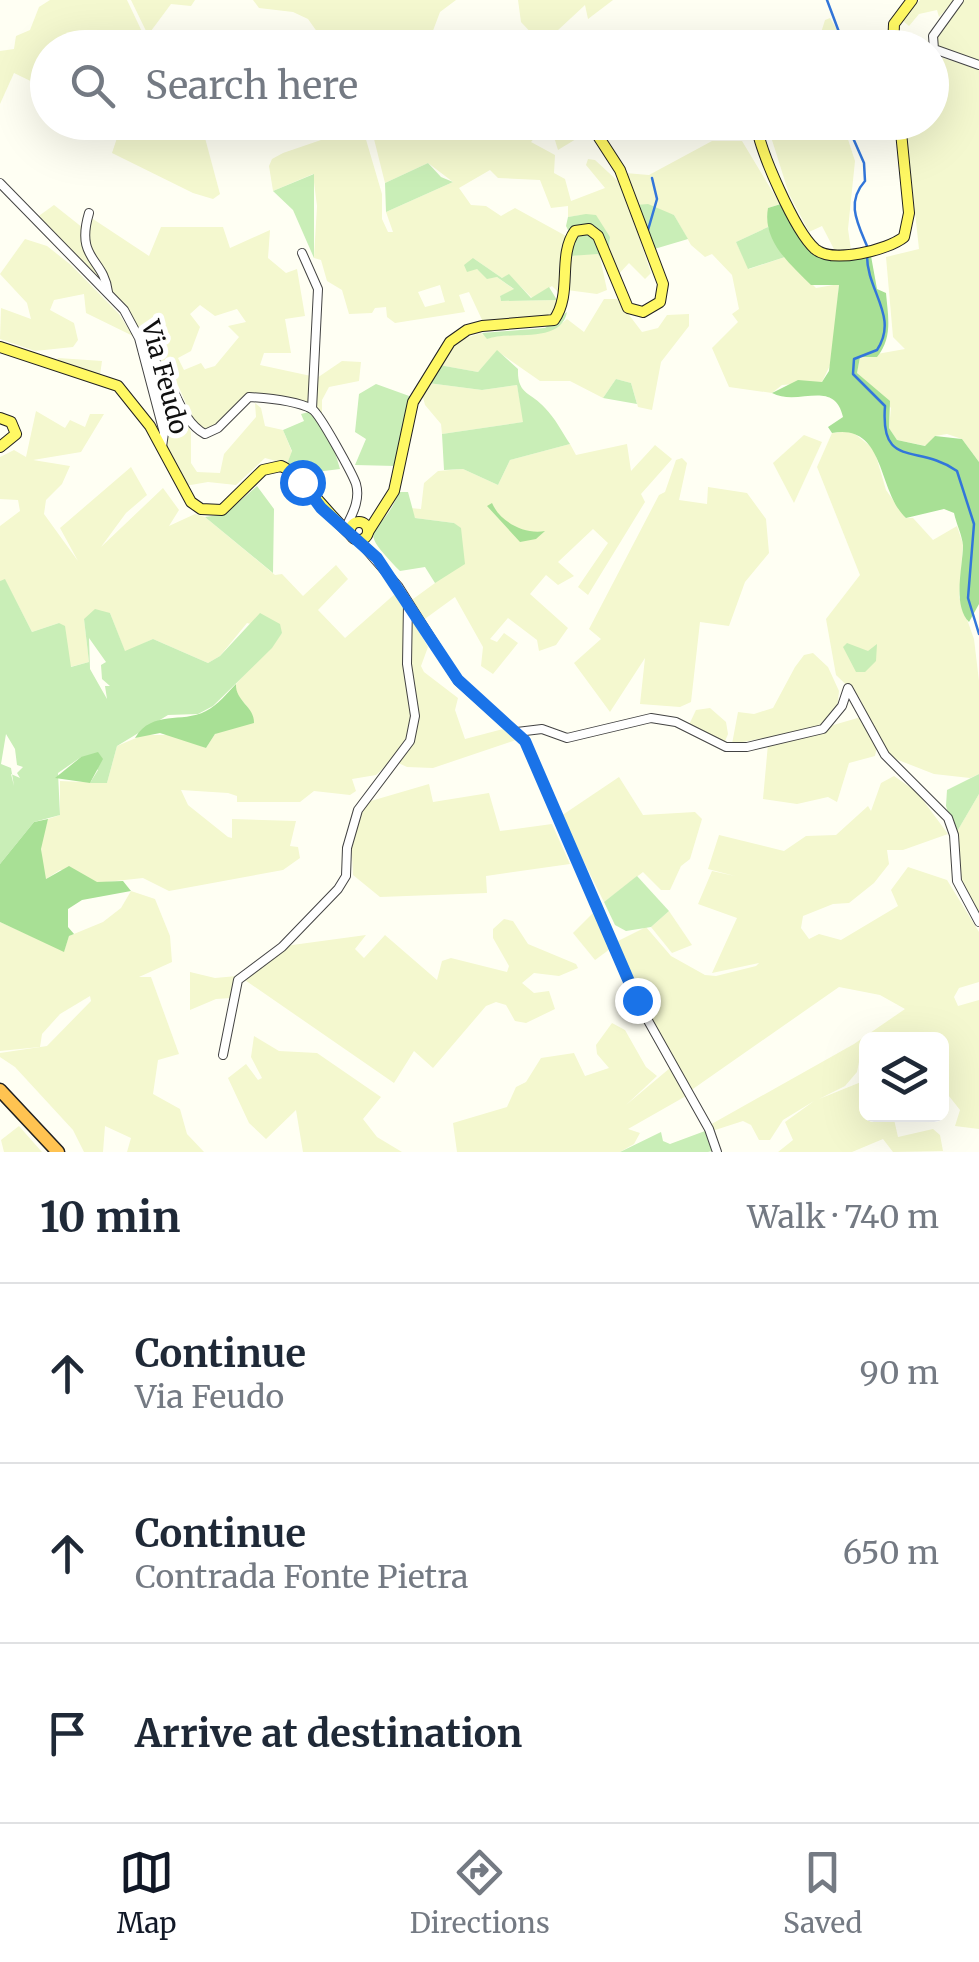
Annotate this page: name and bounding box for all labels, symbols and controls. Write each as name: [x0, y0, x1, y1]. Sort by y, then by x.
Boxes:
search box: [30, 30, 949, 140]
icon: search: [65, 58, 120, 113]
text: Search here: [145, 62, 358, 109]
street label: Via Feudo: [134, 316, 196, 437]
route start: [280, 460, 326, 506]
route end: [615, 978, 661, 1024]
map controls: [859, 1032, 949, 1122]
button: layers: [859, 1032, 949, 1122]
text: 10 min: [40, 1191, 180, 1243]
text: Walk · 740 m: [747, 1197, 939, 1237]
text: Continue: [135, 1330, 306, 1377]
icon: ahead: [40, 1346, 95, 1401]
text: 90 m: [860, 1353, 939, 1393]
text: Via Feudo: [135, 1377, 284, 1417]
text: Continue: [135, 1510, 306, 1557]
icon: ahead: [40, 1526, 95, 1581]
text: 650 m: [843, 1533, 939, 1573]
text: Contrada Fonte Pietra: [135, 1557, 468, 1597]
icon: arrive: [40, 1706, 95, 1761]
text: Arrive at destination: [135, 1710, 522, 1757]
tab: Map: [117, 1845, 176, 1941]
tab: Directions: [410, 1845, 550, 1941]
tab: Saved: [783, 1845, 862, 1941]

